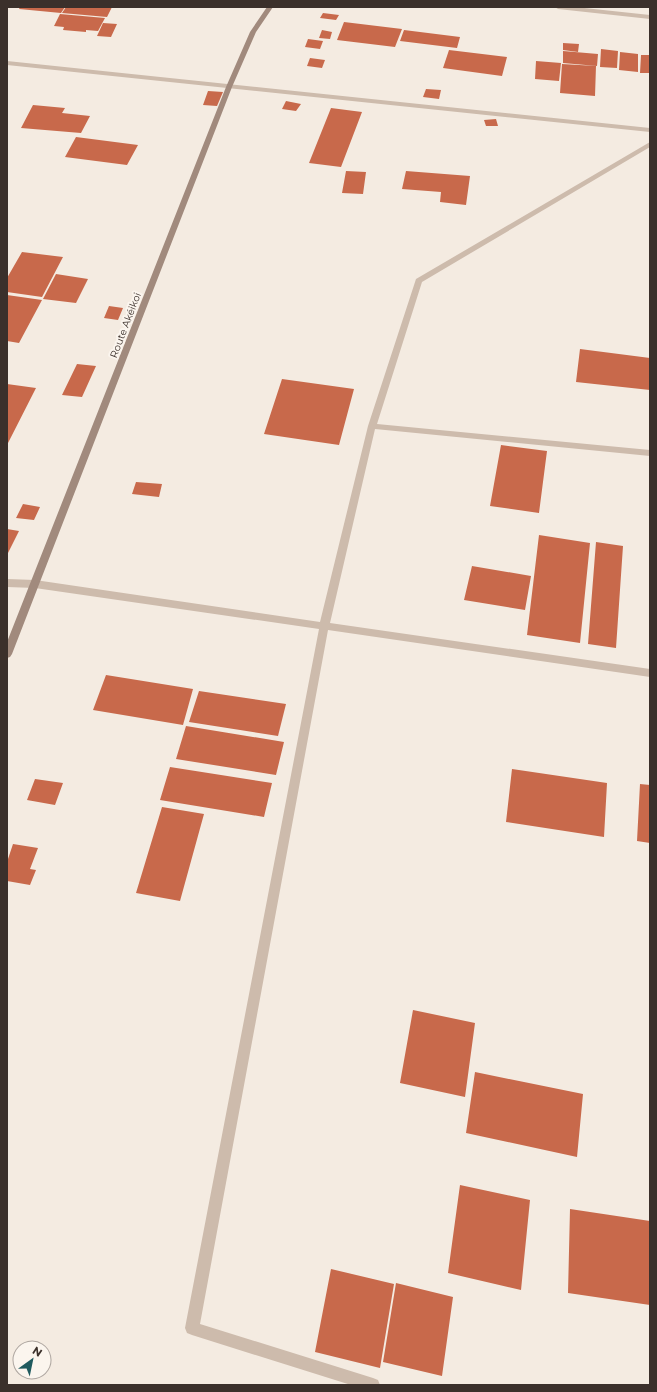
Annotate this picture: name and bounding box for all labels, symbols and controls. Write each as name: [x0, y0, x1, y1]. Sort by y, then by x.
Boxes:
street label: Route Akéikoi: [107, 291, 144, 360]
north arrow: [12, 1340, 52, 1380]
text: N: [30, 1343, 45, 1360]

